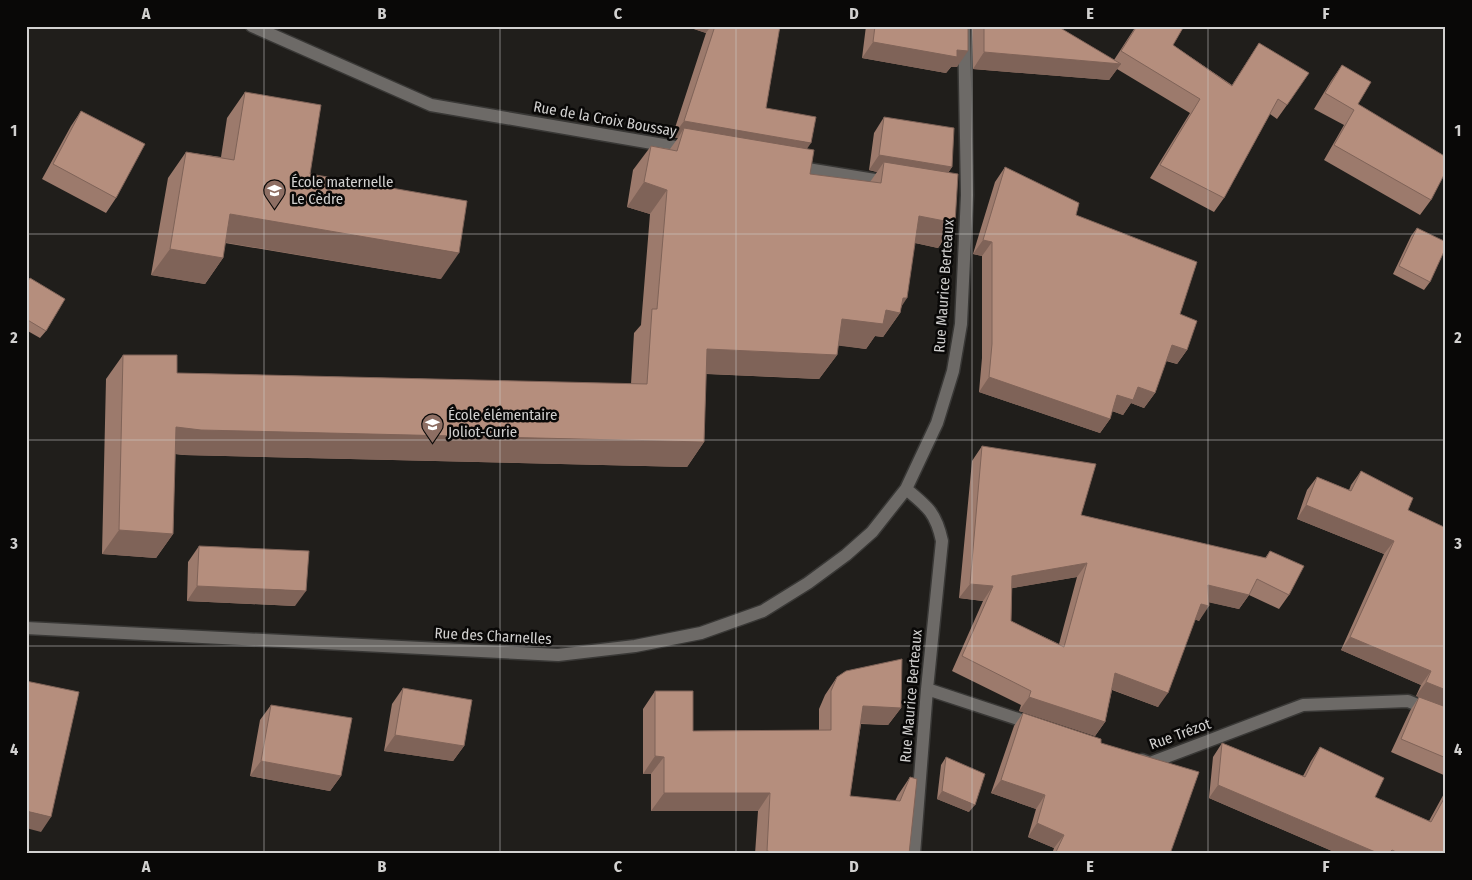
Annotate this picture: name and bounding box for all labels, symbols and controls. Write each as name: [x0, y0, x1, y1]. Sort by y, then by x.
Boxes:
text: A: [141, 4, 151, 23]
text: B: [378, 4, 387, 23]
text: C: [614, 4, 623, 23]
text: D: [849, 4, 859, 23]
text: E: [1086, 4, 1094, 23]
text: F: [1322, 4, 1330, 23]
street label: Rue de la Croix Boussay: [532, 98, 678, 141]
text: 1: [11, 121, 17, 140]
text: 1: [1455, 121, 1461, 140]
place label: École maternelle Le Cèdre: [291, 173, 393, 208]
school or university icon: École maternelle Le Cèdre: [263, 179, 287, 210]
street label: Rue Maurice Berteaux: [930, 218, 958, 353]
text: 2: [9, 328, 18, 347]
text: 2: [1453, 328, 1462, 347]
place label: École élémentaire Joliot-Curie: [448, 406, 557, 441]
school or university icon: École élémentaire Joliot-Curie: [420, 412, 444, 443]
text: 3: [9, 534, 18, 553]
text: 3: [1453, 534, 1462, 553]
street label: Rue des Charnelles: [434, 624, 552, 648]
street label: Rue Maurice Berteaux: [896, 628, 926, 763]
street label: Rue Trézot: [1147, 715, 1213, 753]
text: 4: [10, 740, 18, 759]
text: 4: [1454, 740, 1462, 759]
text: A: [141, 857, 151, 876]
text: B: [378, 857, 387, 876]
text: C: [614, 857, 623, 876]
text: D: [849, 857, 859, 876]
text: E: [1086, 857, 1094, 876]
text: F: [1322, 857, 1330, 876]

